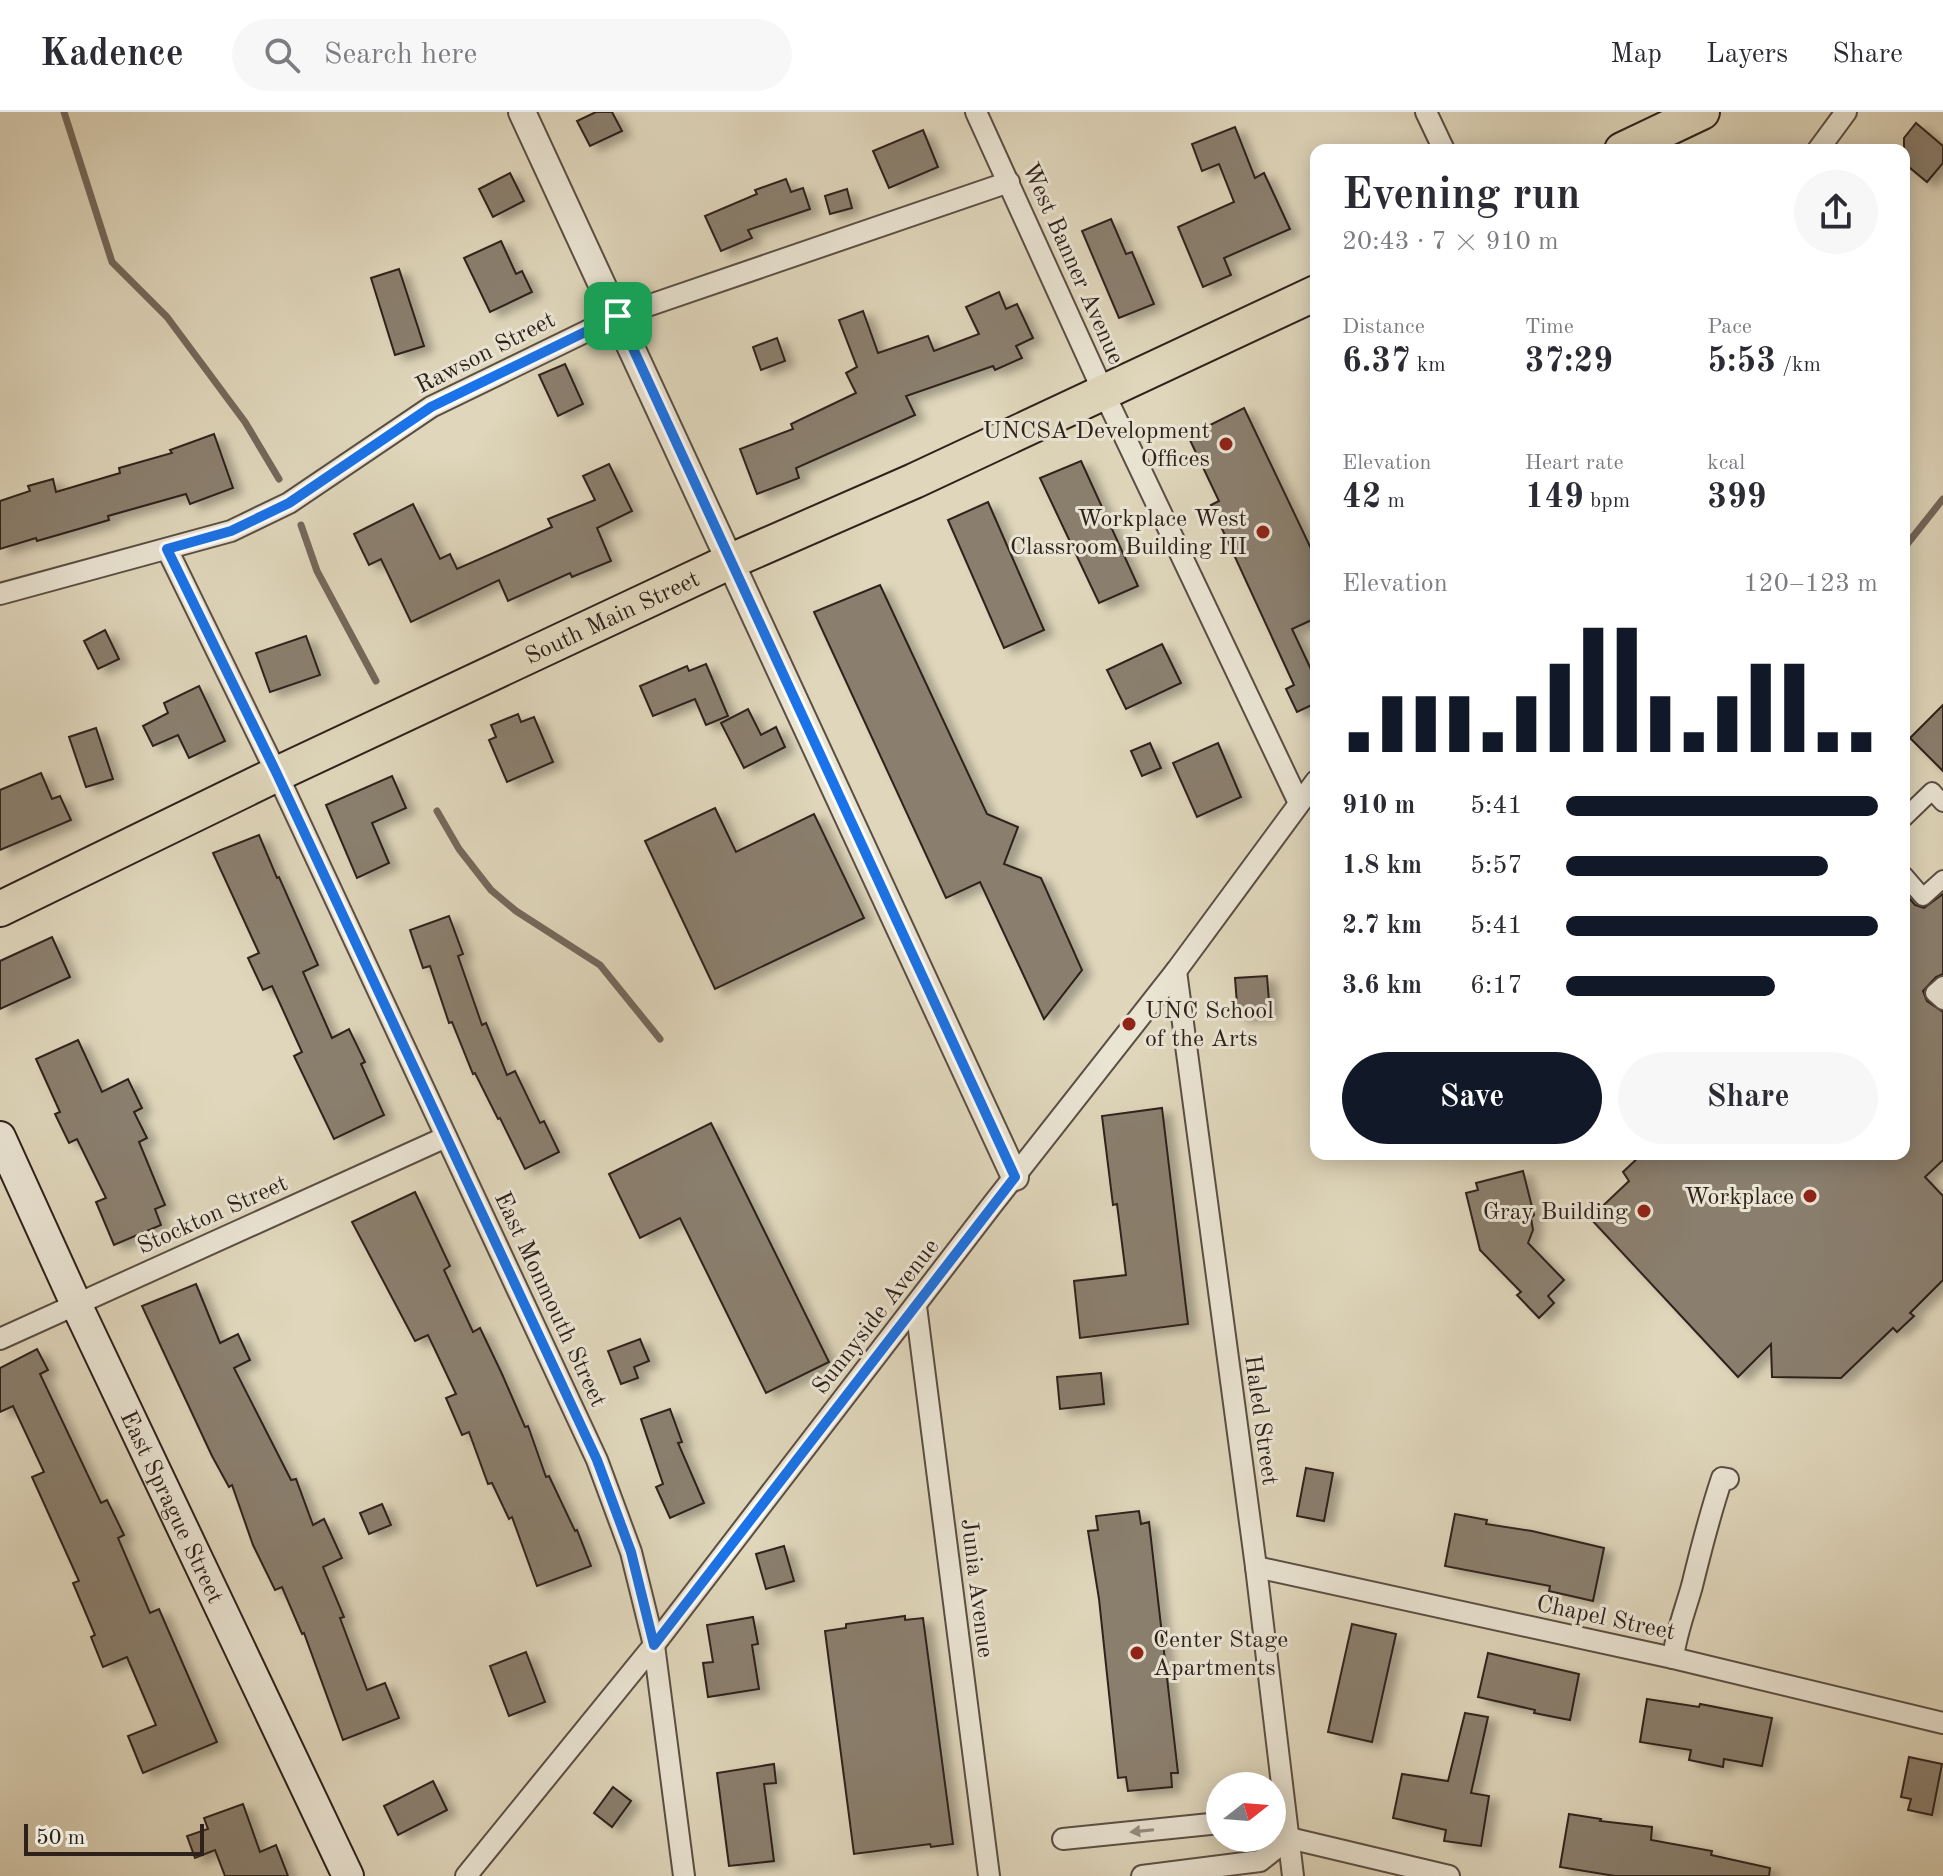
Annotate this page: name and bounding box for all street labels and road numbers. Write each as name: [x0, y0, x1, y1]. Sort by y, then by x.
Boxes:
street label: West Banner Avenue: [1017, 159, 1127, 368]
street label: Rawson Street: [412, 308, 559, 399]
street label: South Main Street: [522, 568, 704, 670]
street label: Stockton Street: [134, 1172, 292, 1260]
street label: East Monmouth Street: [489, 1189, 610, 1411]
street label: Sunnyside Avenue: [809, 1235, 944, 1399]
street label: Haled Street: [1239, 1354, 1281, 1487]
street label: East Sprague Street: [115, 1408, 227, 1608]
street label: Junia Avenue: [956, 1517, 996, 1659]
street label: Chapel Street: [1534, 1593, 1677, 1645]

